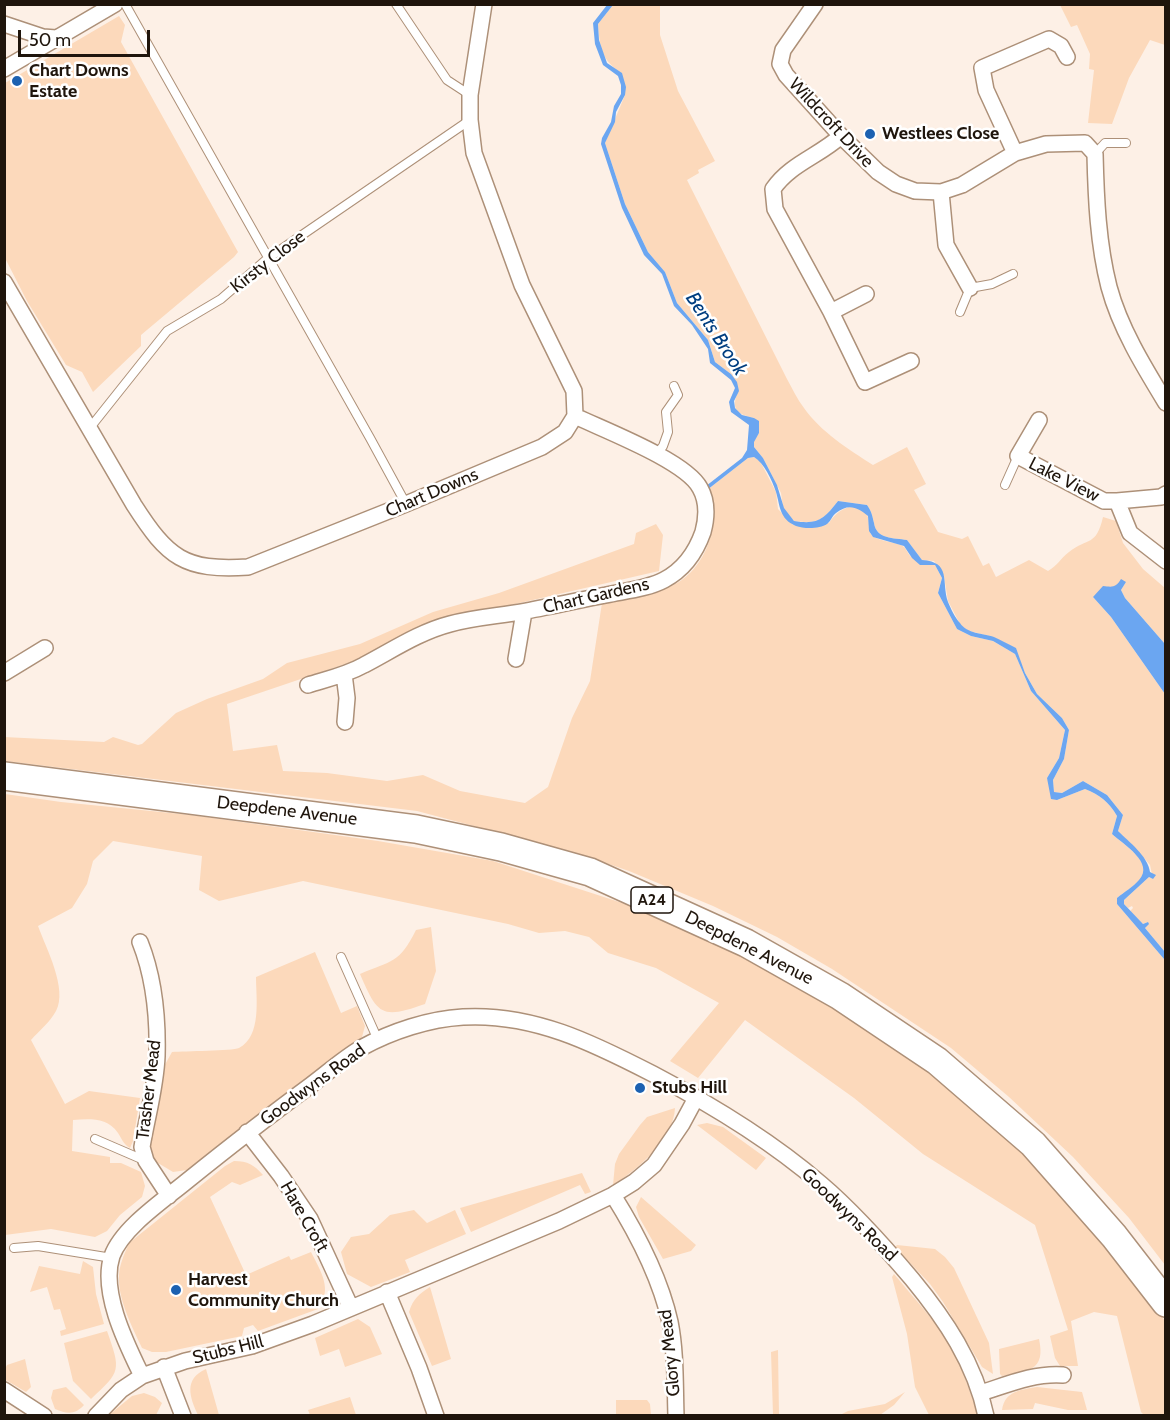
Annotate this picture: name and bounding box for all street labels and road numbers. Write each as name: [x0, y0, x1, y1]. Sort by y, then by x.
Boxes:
street label: Wildcroft Drive: [784, 74, 878, 172]
street label: Kirsty Close: [226, 226, 310, 298]
street label: Lake View: [1025, 453, 1103, 507]
street label: Chart Downs: [382, 464, 482, 522]
street label: Chart Gardens: [541, 573, 651, 619]
street label: Deepdene Avenue: [216, 792, 358, 830]
road number: A24: [631, 887, 673, 913]
street label: Deepdene Avenue: [681, 906, 817, 990]
street label: Trasher Mead: [132, 1039, 166, 1141]
street label: Goodwyns Road: [256, 1040, 370, 1130]
street label: Goodwyns Road: [797, 1164, 901, 1266]
street label: Hare Croft: [275, 1178, 333, 1256]
street label: Glory Mead: [655, 1309, 685, 1397]
street label: Stubs Hill: [190, 1331, 266, 1369]

